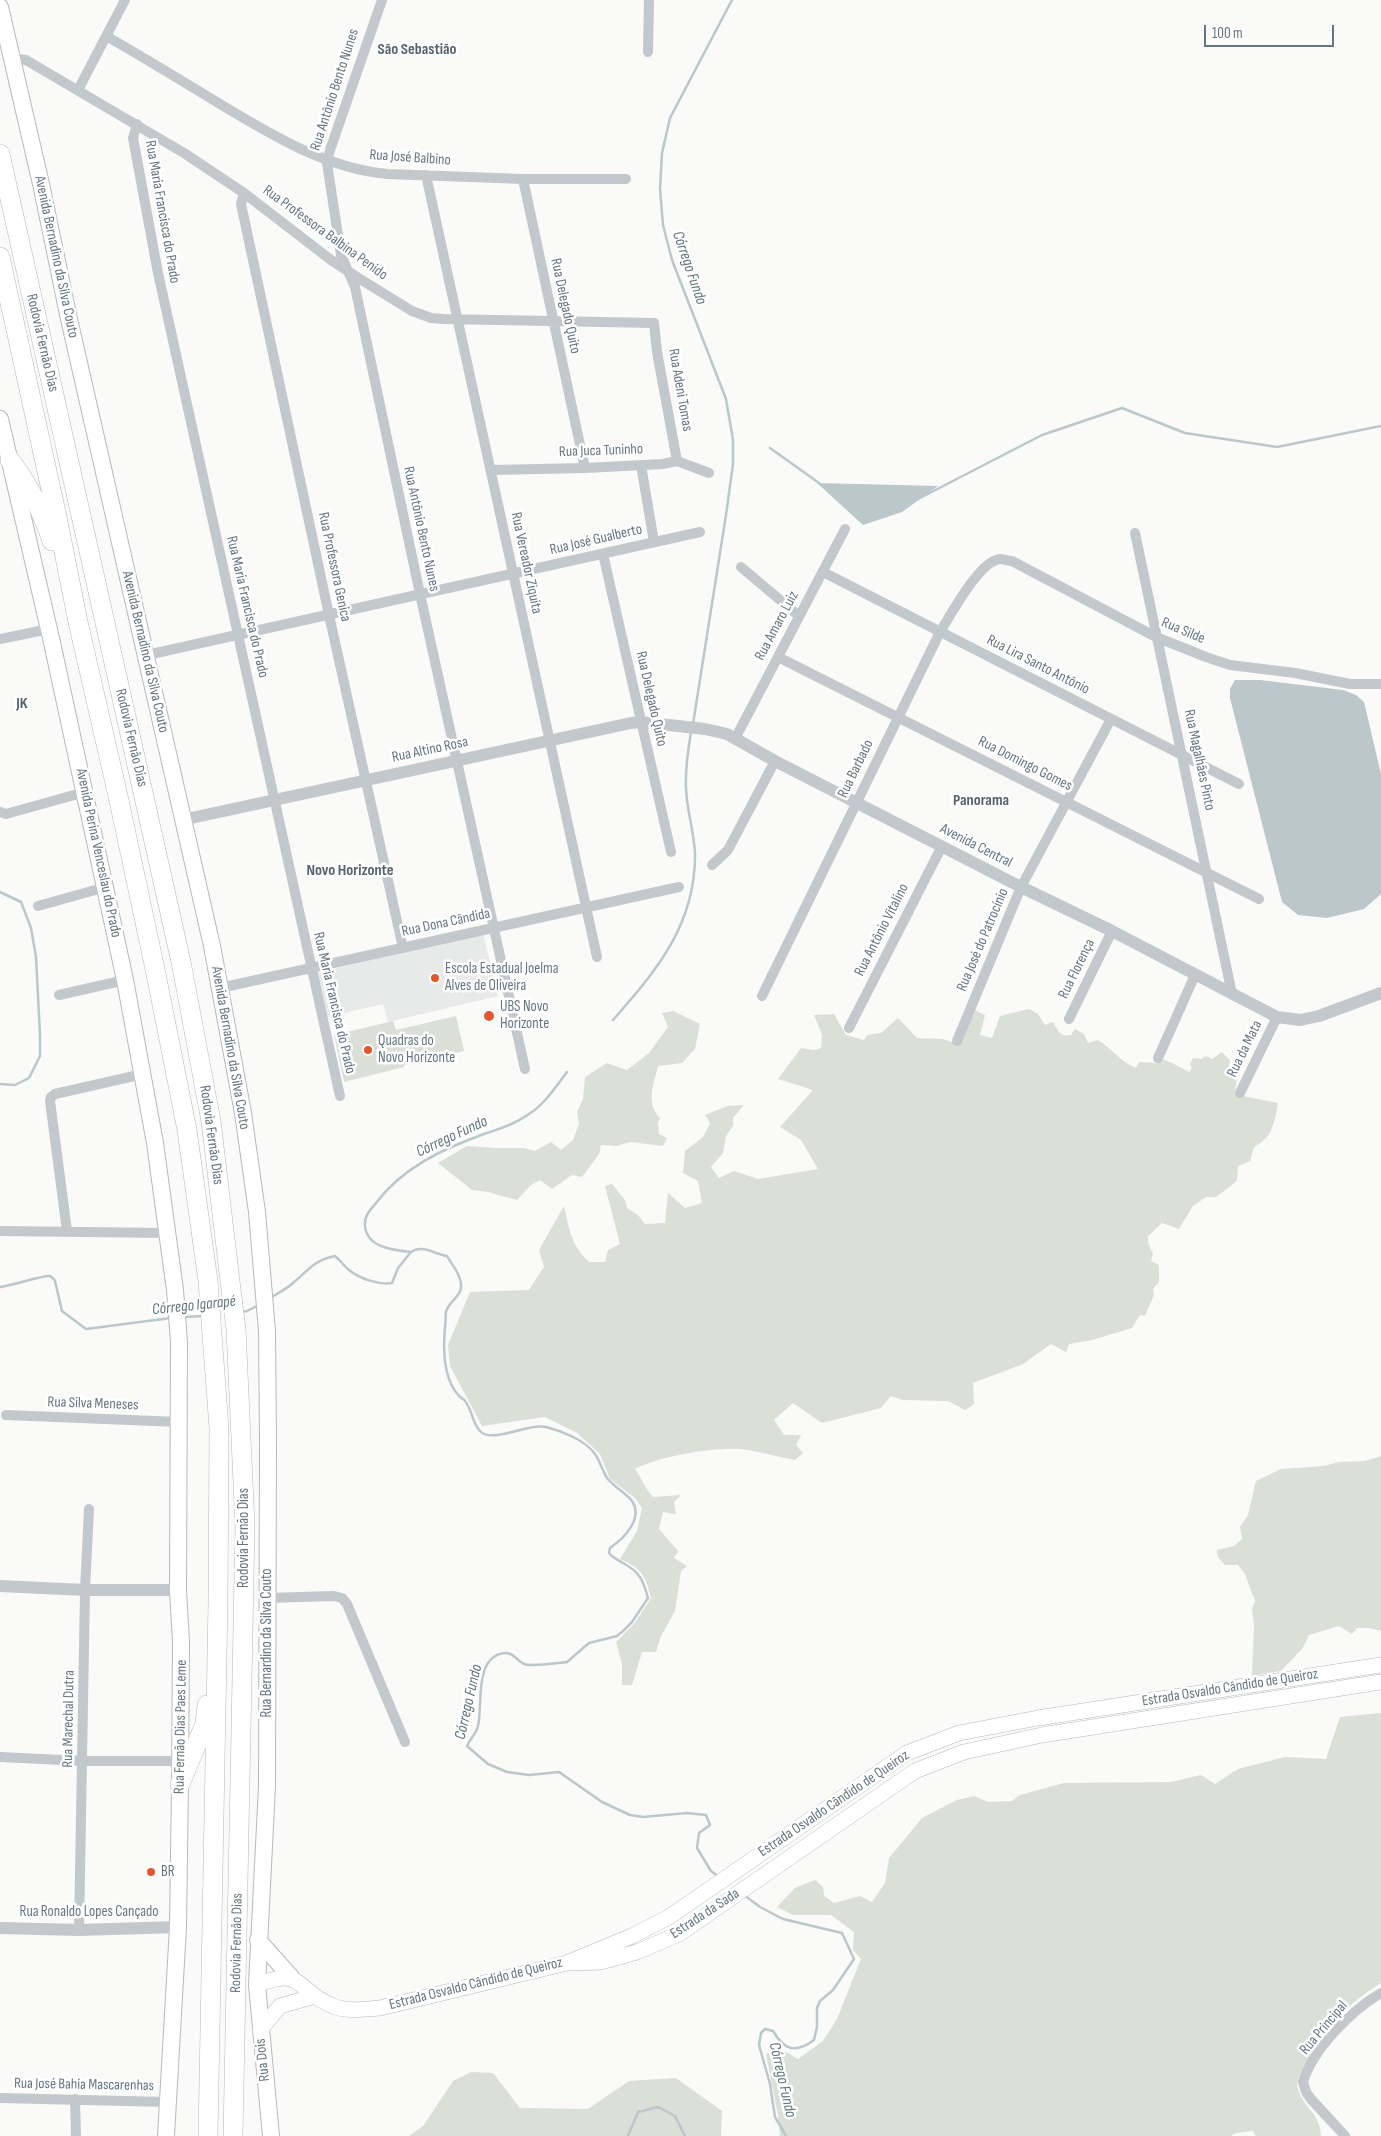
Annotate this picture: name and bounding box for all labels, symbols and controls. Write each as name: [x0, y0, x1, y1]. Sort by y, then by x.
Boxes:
scale bar: [1206, 15, 1336, 47]
text: 100 m: [1212, 24, 1243, 43]
street label: Rua Antônio Bento Nunes: [307, 27, 363, 153]
district label: São Sebastião: [378, 40, 456, 60]
street label: Rua Maria Francisca do Prado: [141, 139, 183, 285]
street label: Rua José Balbino: [369, 146, 451, 170]
street label: Avenida Bernadino da Silva Couto: [30, 174, 82, 340]
street label: Rua Professora Balbina Penido: [259, 182, 391, 284]
water label: Córrego Fundo: [667, 229, 711, 307]
street label: Rua Delegado Quito: [546, 257, 584, 355]
street label: Rodovia Fernão Dias: [22, 292, 62, 394]
street label: Rua Adeni Tomas: [664, 347, 696, 433]
street label: Rua Juca Tuninho: [559, 441, 643, 461]
street label: Rua Antônio Bento Nunes: [399, 465, 443, 593]
street label: Rua Professora Genica: [314, 511, 354, 623]
street label: Rua Vereador Ziquita: [506, 511, 546, 615]
street label: Rua José Gualberto: [548, 521, 644, 559]
street label: Rua Maria Francisca do Prado: [222, 534, 272, 680]
street label: Avenida Bernadino da Silva Couto: [118, 569, 172, 735]
street label: Rua Amaro Luiz: [751, 588, 803, 664]
street label: Rua Silde: [1158, 614, 1208, 648]
street label: Rua Lira Santo Antônio: [984, 631, 1092, 699]
street label: Rua Delegado Quito: [631, 650, 671, 748]
street label: Rodovia Fernão Dias: [111, 687, 151, 789]
district label: JK: [16, 694, 28, 714]
street label: Rua Magalhães Pinto: [1180, 708, 1218, 812]
street label: Rua Altino Rosa: [390, 733, 470, 767]
street label: Rua Domingo Gomes: [975, 733, 1075, 795]
street label: Rua Barbado: [834, 737, 878, 801]
street label: Avenida Perina Venceslau do Prado: [71, 767, 125, 939]
district label: Panorama: [953, 791, 1009, 811]
street label: Avenida Central: [937, 820, 1015, 872]
district label: Novo Horizonte: [306, 861, 394, 881]
street label: Rua Antônio Vitalino: [851, 881, 913, 979]
street label: Rua José do Patrocínio: [953, 886, 1013, 994]
street label: Rua Dona Cândida: [400, 905, 492, 941]
street label: Rua Maria Francisca do Prado: [309, 930, 359, 1076]
street label: Rua Florença: [1055, 936, 1099, 1002]
place label: Escola Estadual Joelma Alves de Oliveira: [445, 960, 559, 995]
street label: Avenida Bernadino da Silva Couto: [207, 965, 253, 1131]
marker: Escola Estadual Joelma Alves de Oliveira: [429, 972, 441, 984]
place label: UBS Novo Horizonte: [500, 998, 549, 1033]
marker: UBS Novo Horizonte: [482, 1009, 496, 1023]
street label: Rua da Mata: [1224, 1018, 1266, 1080]
place label: Quadras do Novo Horizonte: [378, 1032, 455, 1067]
marker: Quadras do Novo Horizonte: [362, 1044, 374, 1056]
street label: Rodovia Fernão Dias: [195, 1084, 227, 1186]
water label: Córrego Fundo: [413, 1112, 491, 1162]
water label: Córrego Igarapé: [151, 1292, 237, 1320]
street label: Rua Silva Meneses: [47, 1393, 139, 1415]
street label: Rodovia Fernão Dias: [235, 1488, 253, 1588]
street label: Rua Bernardino da Silva Couto: [258, 1568, 276, 1718]
street label: Rua Fernão Dias Paes Leme: [171, 1660, 191, 1794]
water label: Córrego Fundo: [451, 1663, 487, 1741]
street label: Estrada Osvaldo Cândido de Queiroz: [1141, 1665, 1319, 1711]
street label: Rua Marechal Dutra: [59, 1670, 79, 1768]
street label: Estrada Osvaldo Cândido de Queiroz: [755, 1747, 913, 1861]
place label: BR: [161, 1863, 175, 1881]
marker: BR: [145, 1866, 157, 1878]
street label: Estrada da Sada: [667, 1885, 743, 1943]
street label: Rodovia Fernão Dias: [227, 1893, 247, 1993]
street label: Rua Ronaldo Lopes Cançado: [19, 1903, 159, 1921]
street label: Estrada Osvaldo Cândido de Queiroz: [387, 1954, 565, 2014]
street label: Rua Principal: [1296, 1997, 1352, 2059]
street label: Rua Dois: [252, 2038, 274, 2082]
water label: Córrego Fundo: [764, 2041, 800, 2119]
street label: Rua José Bahia Mascarenhas: [14, 2075, 154, 2095]

